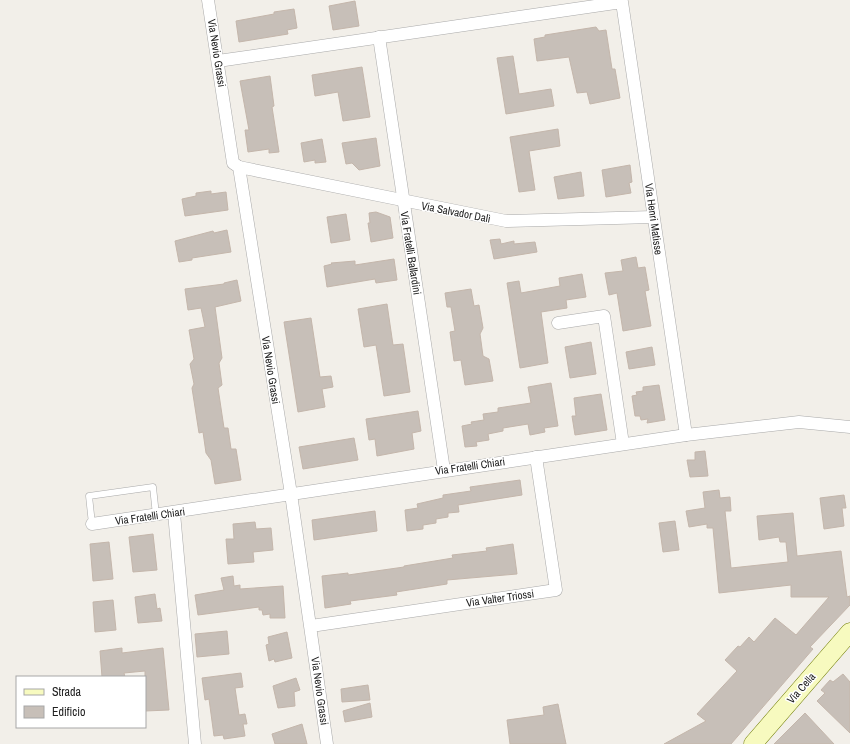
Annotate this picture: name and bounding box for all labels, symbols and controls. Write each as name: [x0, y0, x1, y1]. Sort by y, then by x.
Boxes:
street label: Via Nevio Grassi: [205, 18, 229, 88]
street label: Via Henri Matisse: [642, 182, 666, 256]
street label: Via Salvador Dalì: [420, 198, 492, 226]
street label: Via Fratelli Ballardini: [398, 210, 424, 296]
street label: Via Nevio Grassi: [259, 335, 283, 405]
street label: Via Fratelli Chiari: [434, 454, 506, 478]
street label: Via Fratelli Chiari: [114, 504, 186, 528]
street label: Via Valter Triossi: [465, 586, 535, 610]
street label: Via Nevio Grassi: [308, 656, 332, 726]
street label: Via Cella: [784, 670, 818, 706]
legend: [16, 676, 146, 728]
text: Strada: [52, 684, 82, 700]
text: Edificio: [52, 704, 85, 720]

